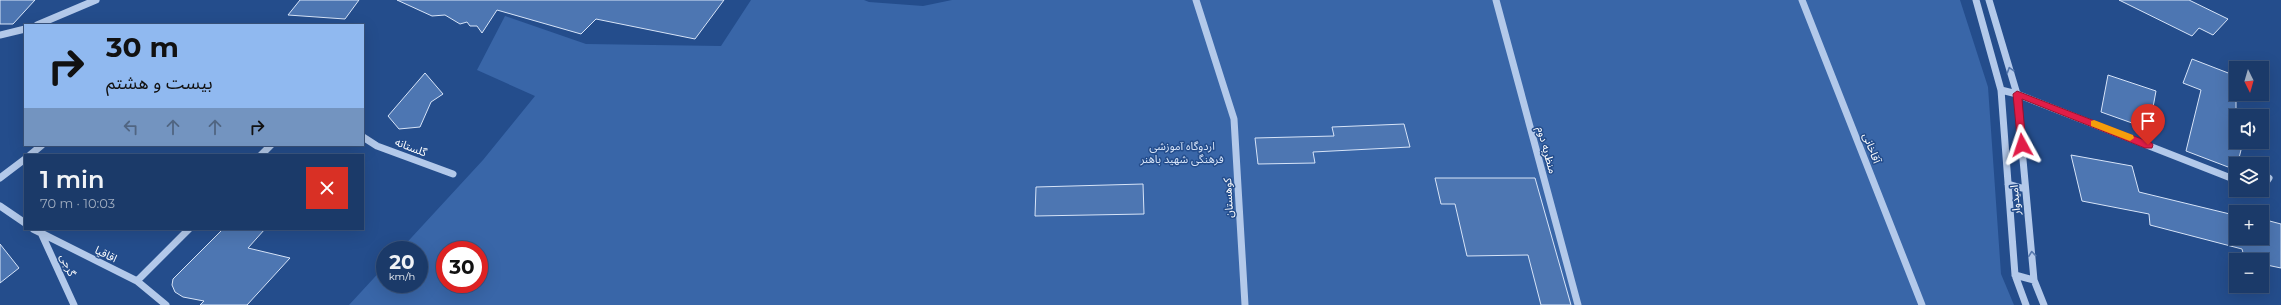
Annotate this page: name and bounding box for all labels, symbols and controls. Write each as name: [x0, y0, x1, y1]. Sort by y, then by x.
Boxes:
text: 30 m: [106, 30, 179, 64]
icon: right: [40, 40, 92, 92]
north arrow: [2229, 61, 2269, 101]
map controls: [2229, 61, 2269, 293]
one-way arrow: [2006, 66, 2015, 73]
text: بیست و هشتم: [106, 72, 212, 94]
pin: [2131, 104, 2165, 145]
button: sound: [2229, 109, 2269, 149]
icon: arrive: [2137, 110, 2159, 132]
icon: left: [120, 116, 142, 138]
icon: ahead: [162, 116, 184, 138]
icon: ahead: [204, 116, 226, 138]
icon: right: [246, 116, 268, 138]
position arrow: [2001, 124, 2043, 166]
street label: منظریه دوم: [1533, 125, 1560, 176]
street label: آقاخانی: [1860, 131, 1884, 166]
street label: گلستانه: [393, 135, 429, 160]
park label: اردوگاه آموزشی فرهنگی شهید باهنر: [1139, 139, 1224, 166]
button: layers: [2229, 157, 2269, 197]
text: 1 min: [40, 165, 104, 194]
button: close: [306, 167, 348, 209]
street label: کوهستان: [1220, 177, 1236, 218]
street label: امیدوار: [2007, 184, 2023, 217]
text: 70 m · 10:03: [40, 195, 115, 211]
button: +: [2229, 205, 2269, 245]
speed limit sign: 30: [436, 241, 488, 293]
street label: اقاقیا: [93, 243, 119, 265]
text: 20: [389, 250, 415, 274]
one-way arrow: [2027, 251, 2036, 257]
street label: گرجی: [57, 252, 79, 279]
button: −: [2229, 253, 2269, 293]
text: km/h: [389, 270, 415, 283]

